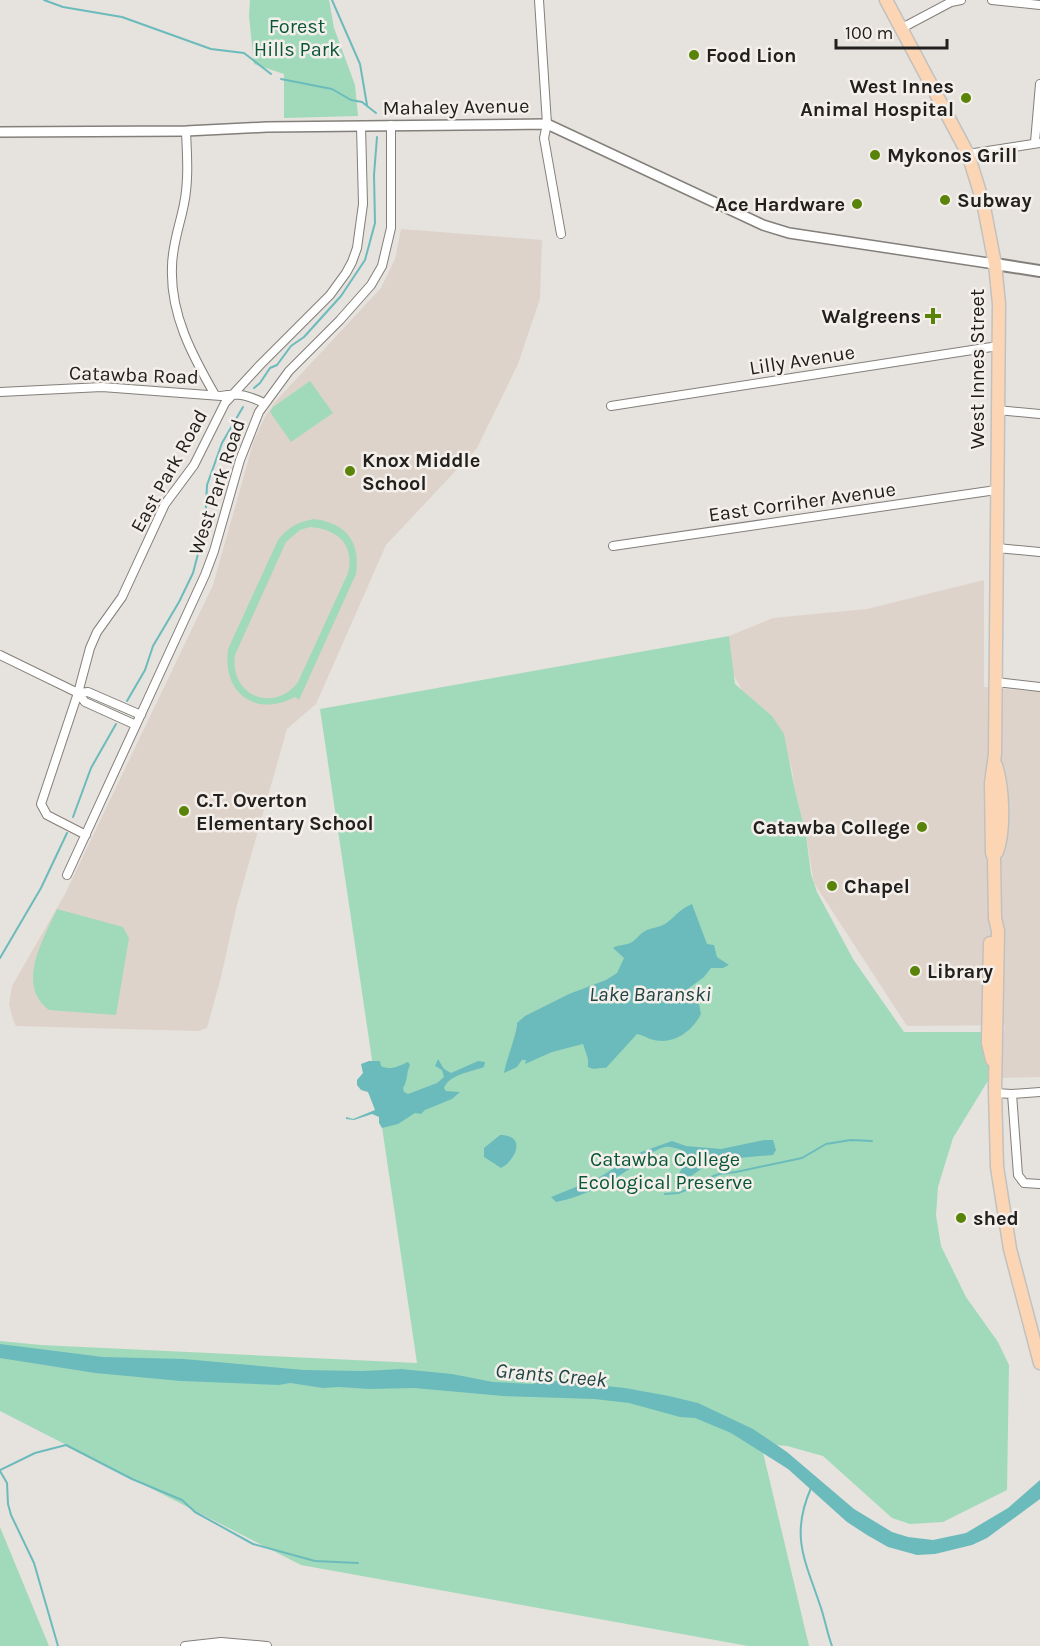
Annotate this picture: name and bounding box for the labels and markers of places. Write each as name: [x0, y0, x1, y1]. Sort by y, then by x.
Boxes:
place label: Food Lion: [706, 44, 797, 67]
marker: Food Lion: [687, 48, 701, 62]
place label: West Innes Animal Hospital: [800, 75, 954, 121]
marker: West Innes Animal Hospital: [959, 91, 973, 105]
place label: Mykonos Grill: [887, 144, 1017, 167]
marker: Mykonos Grill: [868, 148, 882, 162]
place label: Subway: [957, 189, 1032, 212]
place label: Ace Hardware: [715, 193, 845, 216]
marker: Subway: [938, 193, 952, 207]
marker: Ace Hardware: [850, 197, 864, 211]
place label: Walgreens: [821, 305, 921, 328]
marker: Walgreens: [926, 309, 940, 323]
place label: Knox Middle School: [362, 449, 480, 495]
marker: Knox Middle School: [343, 464, 357, 478]
place label: C.T. Overton Elementary School: [196, 789, 374, 835]
marker: C.T. Overton Elementary School: [177, 804, 191, 818]
place label: Catawba College: [753, 816, 910, 839]
marker: Catawba College: [915, 820, 929, 834]
place label: Chapel: [844, 875, 910, 898]
marker: Chapel: [825, 879, 839, 893]
place label: Library: [927, 960, 993, 983]
marker: Library: [908, 964, 922, 978]
place label: shed: [973, 1207, 1019, 1230]
marker: shed: [954, 1211, 968, 1225]

